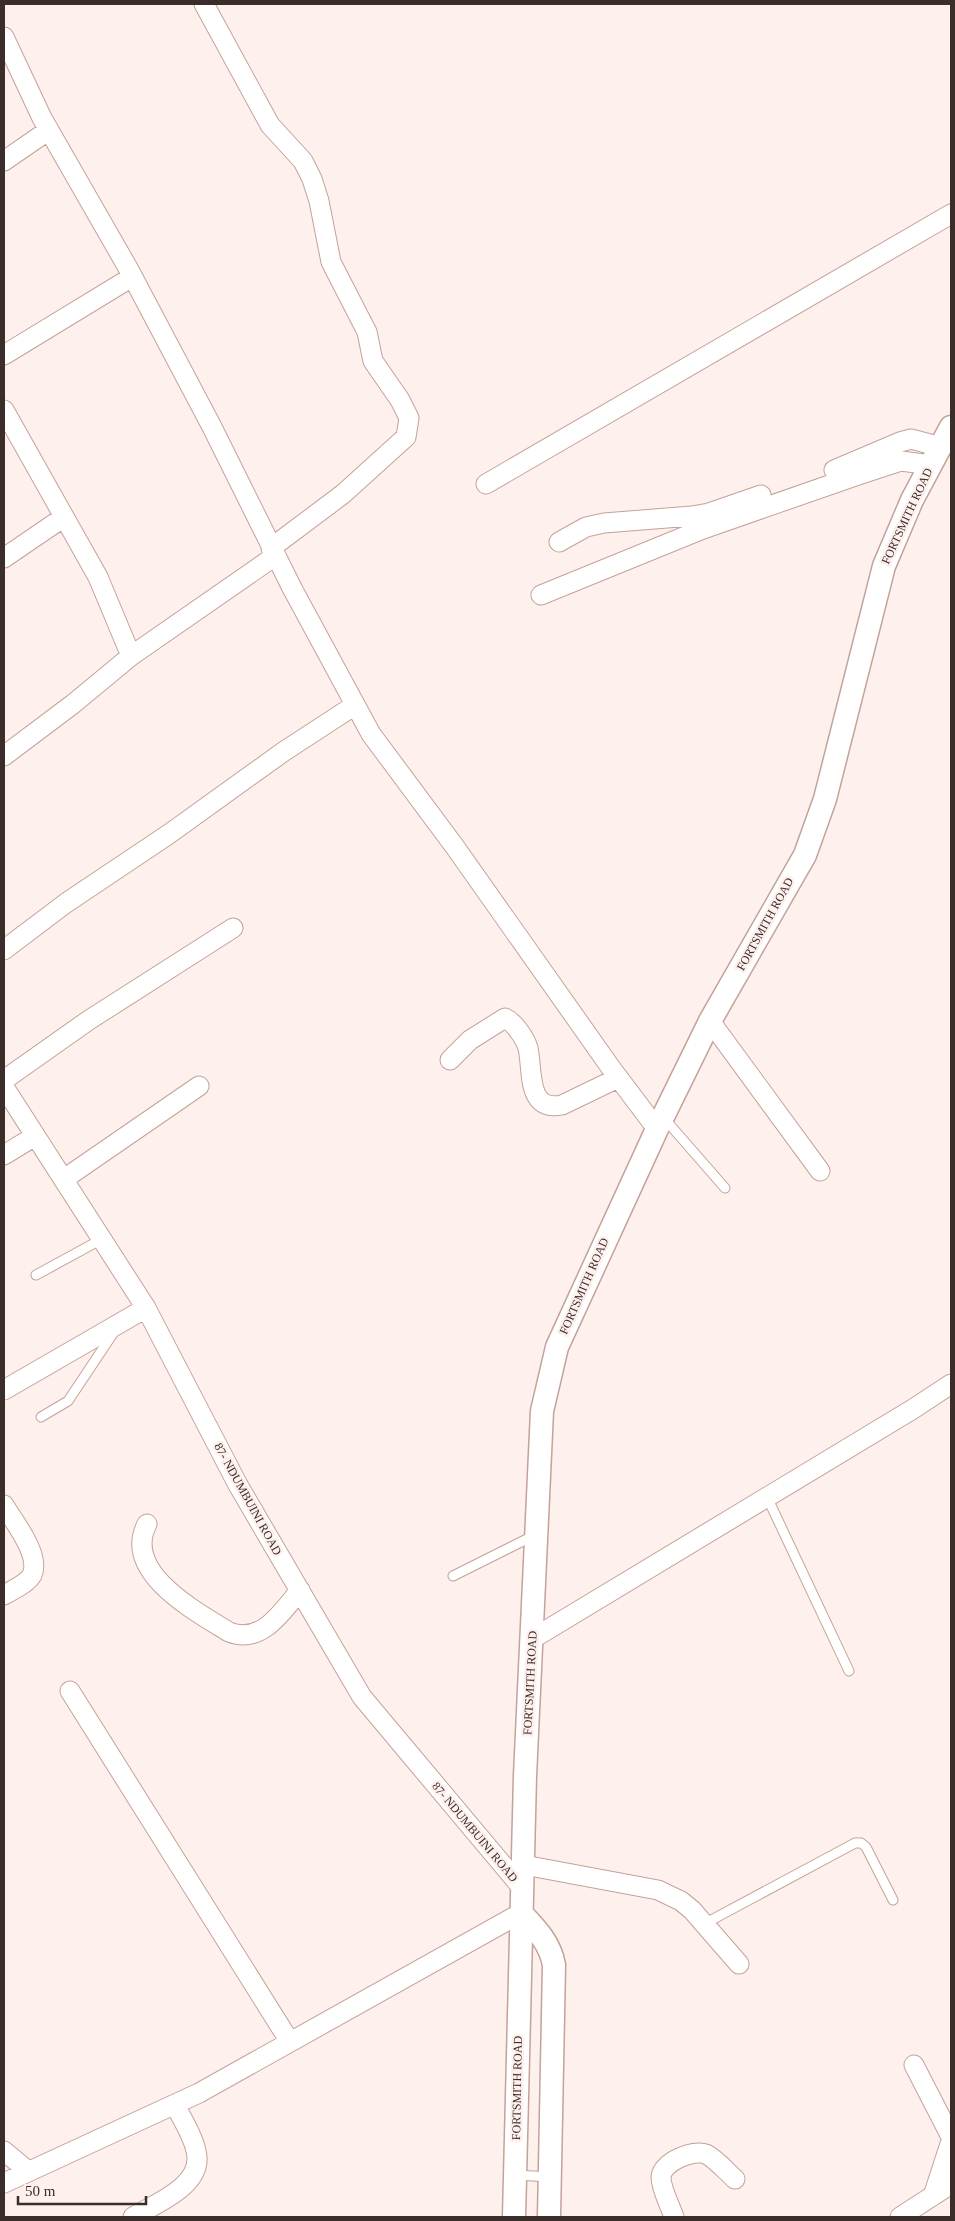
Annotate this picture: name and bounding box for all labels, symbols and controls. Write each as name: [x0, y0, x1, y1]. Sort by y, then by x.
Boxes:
street label: FORTSMITH ROAD: [879, 465, 936, 566]
street label: FORTSMITH ROAD: [734, 875, 797, 973]
street label: FORTSMITH ROAD: [556, 1235, 612, 1336]
street label: 87- NDUMBUINI ROAD: [211, 1441, 285, 1558]
street label: FORTSMITH ROAD: [520, 1630, 540, 1735]
street label: 87- NDUMBUINI ROAD: [429, 1779, 521, 1885]
street label: FORTSMITH ROAD: [509, 2035, 525, 2140]
scale bar: [18, 2174, 145, 2206]
text: 50 m: [25, 2183, 56, 2199]

